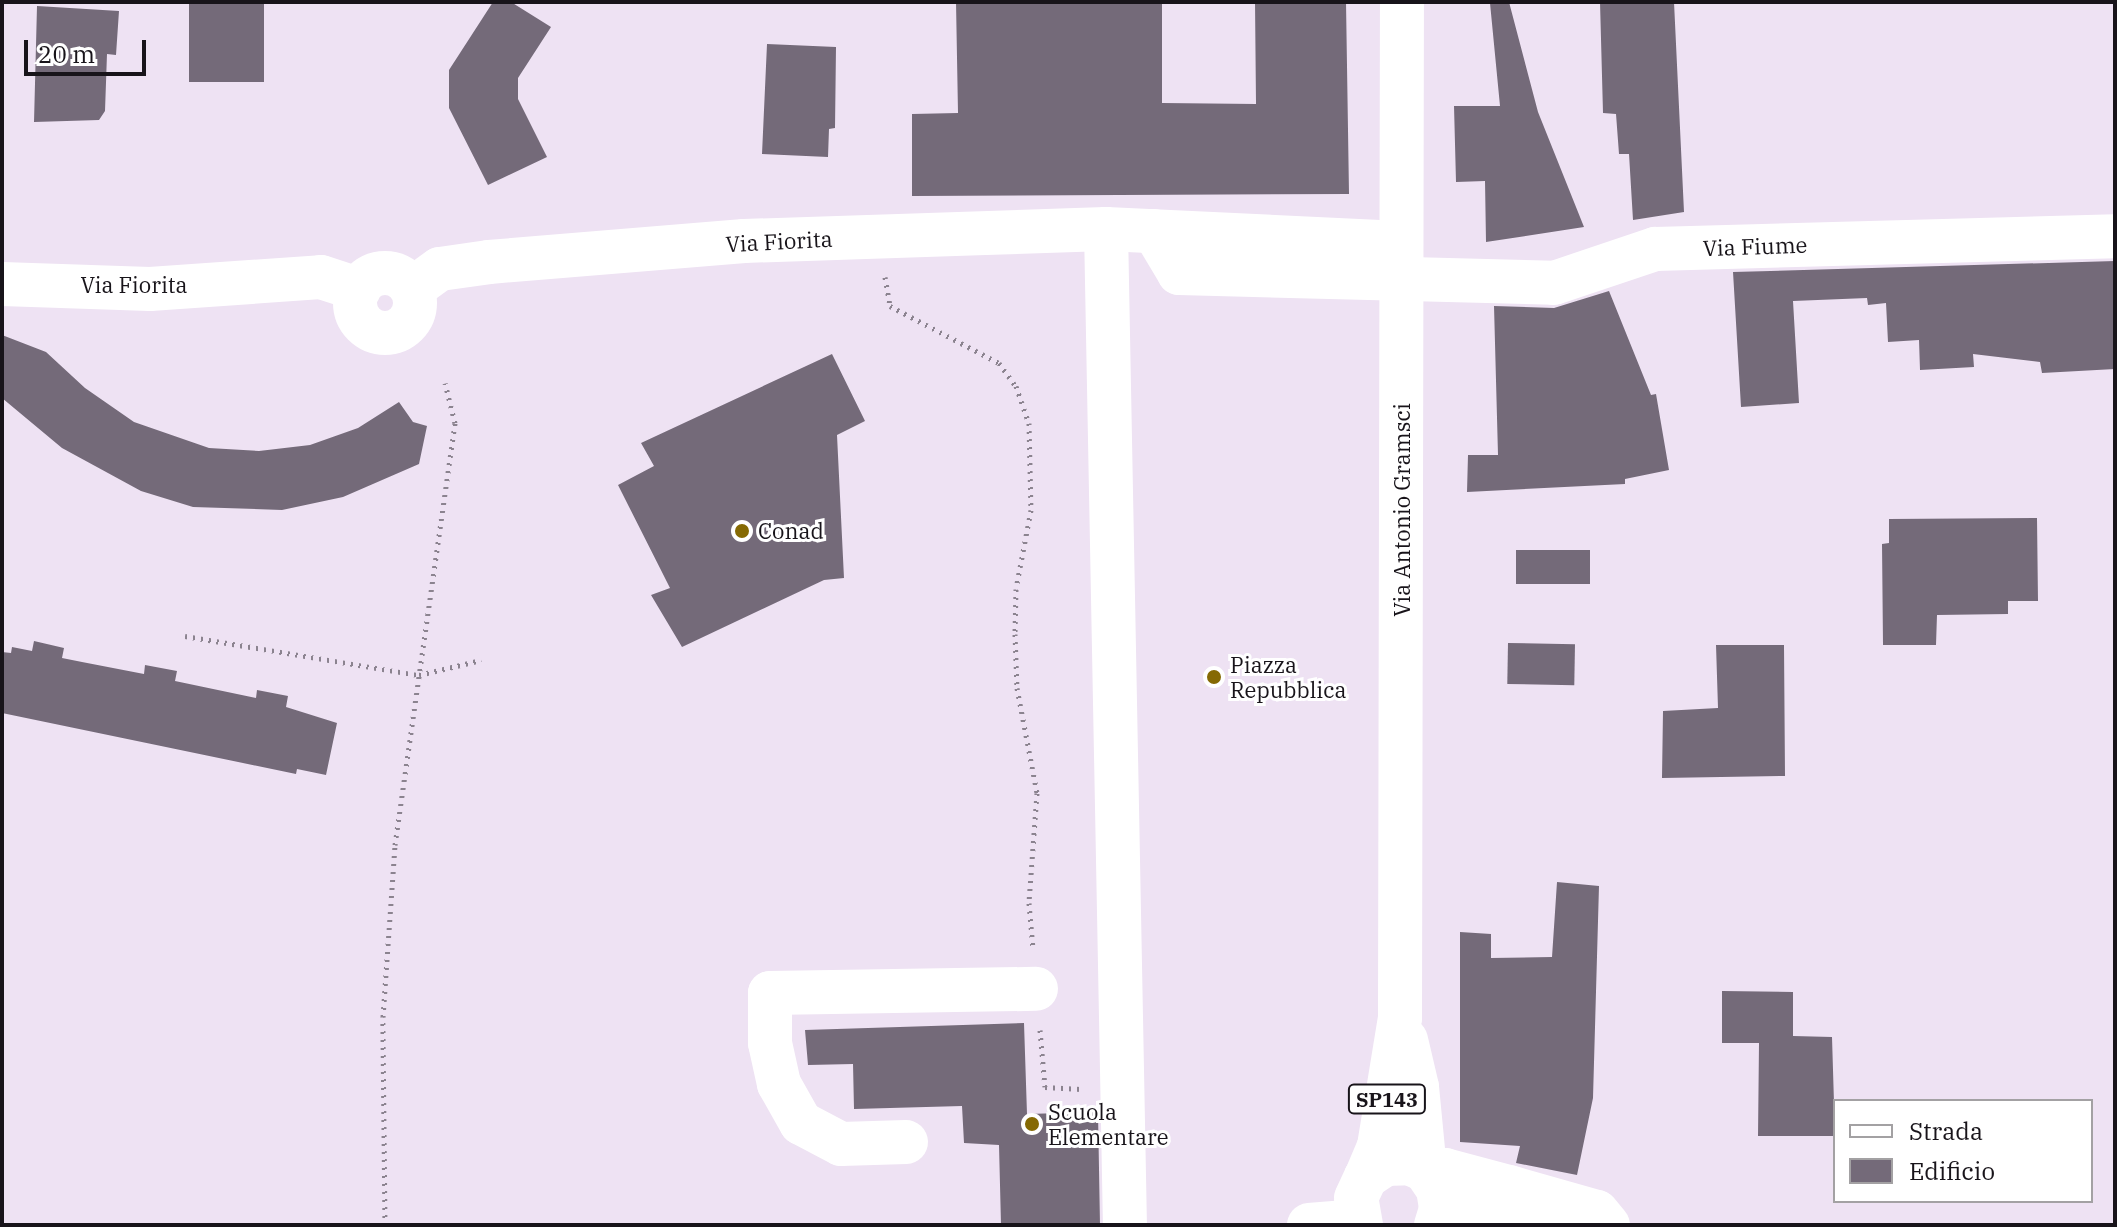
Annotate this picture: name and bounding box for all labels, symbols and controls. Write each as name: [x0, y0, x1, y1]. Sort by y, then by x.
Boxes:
scale bar: [28, 24, 150, 74]
text: 20 m: [38, 38, 95, 70]
street label: Via Fiorita: [725, 225, 833, 257]
street label: Via Fiume: [1702, 231, 1808, 261]
street label: Via Fiorita: [80, 272, 188, 298]
street label: Via Antonio Gramsci: [1389, 403, 1415, 617]
place label: Conad: [758, 518, 824, 544]
marker: Conad: [733, 522, 751, 540]
place label: Piazza Repubblica: [1230, 651, 1346, 702]
marker: Piazza Repubblica: [1205, 668, 1223, 686]
road number: SP143: [1347, 1083, 1427, 1115]
place label: Scuola Elementare: [1048, 1098, 1169, 1150]
legend: [1833, 1099, 2093, 1203]
marker: Scuola Elementare: [1023, 1115, 1041, 1133]
text: Strada: [1909, 1115, 1983, 1147]
text: Edificio: [1909, 1155, 1995, 1187]

